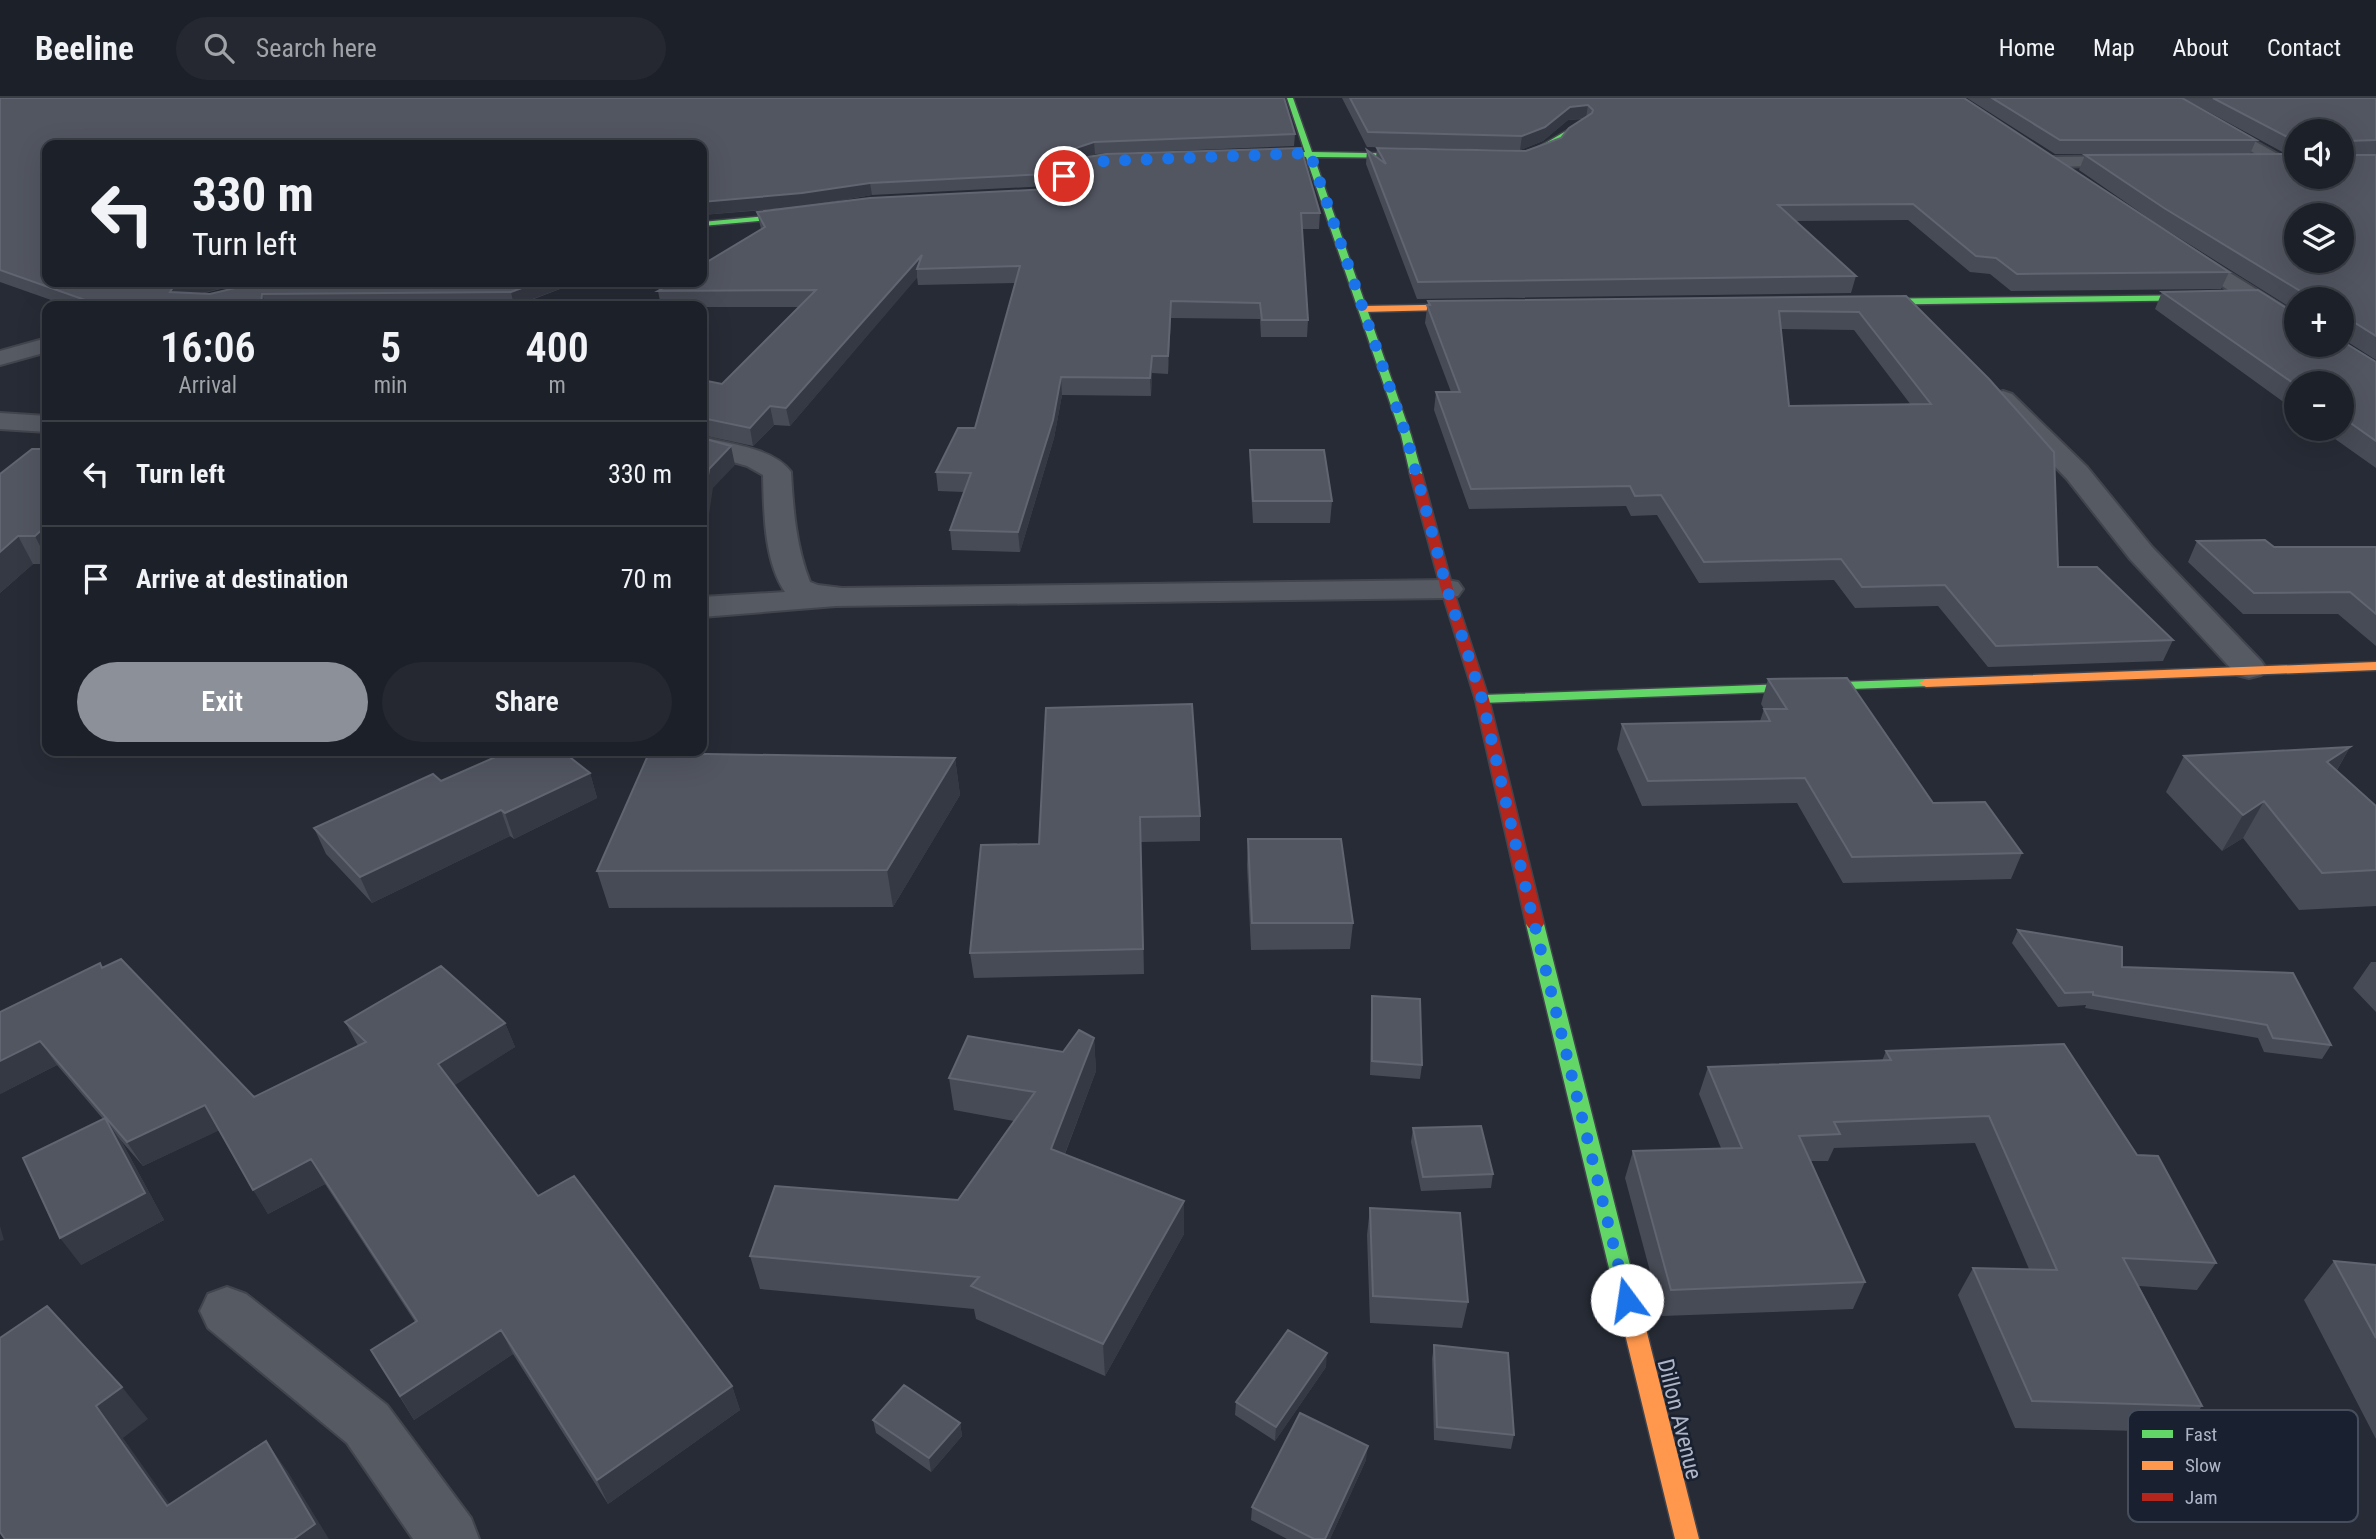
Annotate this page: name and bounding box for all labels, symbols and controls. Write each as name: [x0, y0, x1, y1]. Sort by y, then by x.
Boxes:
search box: [176, 17, 666, 80]
text: Beeline: [35, 29, 134, 68]
icon: search: [200, 29, 238, 67]
text: Search here: [256, 33, 377, 63]
text: Home: [1999, 34, 2055, 62]
text: Map: [2093, 34, 2135, 62]
text: About: [2173, 34, 2229, 62]
text: Contact: [2267, 34, 2341, 62]
map controls: [2284, 119, 2354, 441]
button: sound: [2284, 119, 2354, 189]
pin: [1034, 146, 1094, 206]
icon: arrive: [1045, 157, 1083, 195]
text: 330 m: [192, 166, 314, 223]
icon: left: [77, 168, 168, 259]
button: layers: [2284, 203, 2354, 273]
text: Turn left: [192, 225, 297, 263]
button: +: [2284, 287, 2354, 357]
text: 16:06: [160, 323, 256, 372]
text: 5: [380, 323, 401, 372]
text: 400: [526, 323, 589, 372]
button: −: [2284, 371, 2354, 441]
text: Arrival: [179, 372, 237, 399]
text: min: [374, 372, 407, 399]
text: m: [549, 372, 566, 399]
icon: left: [77, 455, 115, 493]
text: Turn left: [136, 459, 225, 489]
text: 330 m: [608, 459, 672, 489]
icon: arrive: [77, 560, 115, 598]
text: Arrive at destination: [136, 564, 348, 594]
text: 70 m: [621, 564, 672, 594]
button: Exit: [77, 662, 368, 742]
button: Share: [382, 662, 672, 742]
position arrow: [1590, 1263, 1664, 1337]
street label: Dillon Avenue: [1652, 1356, 1708, 1482]
legend: [2128, 1410, 2358, 1522]
text: Fast: [2185, 1423, 2217, 1446]
text: Slow: [2185, 1454, 2221, 1477]
text: Jam: [2185, 1486, 2218, 1509]

